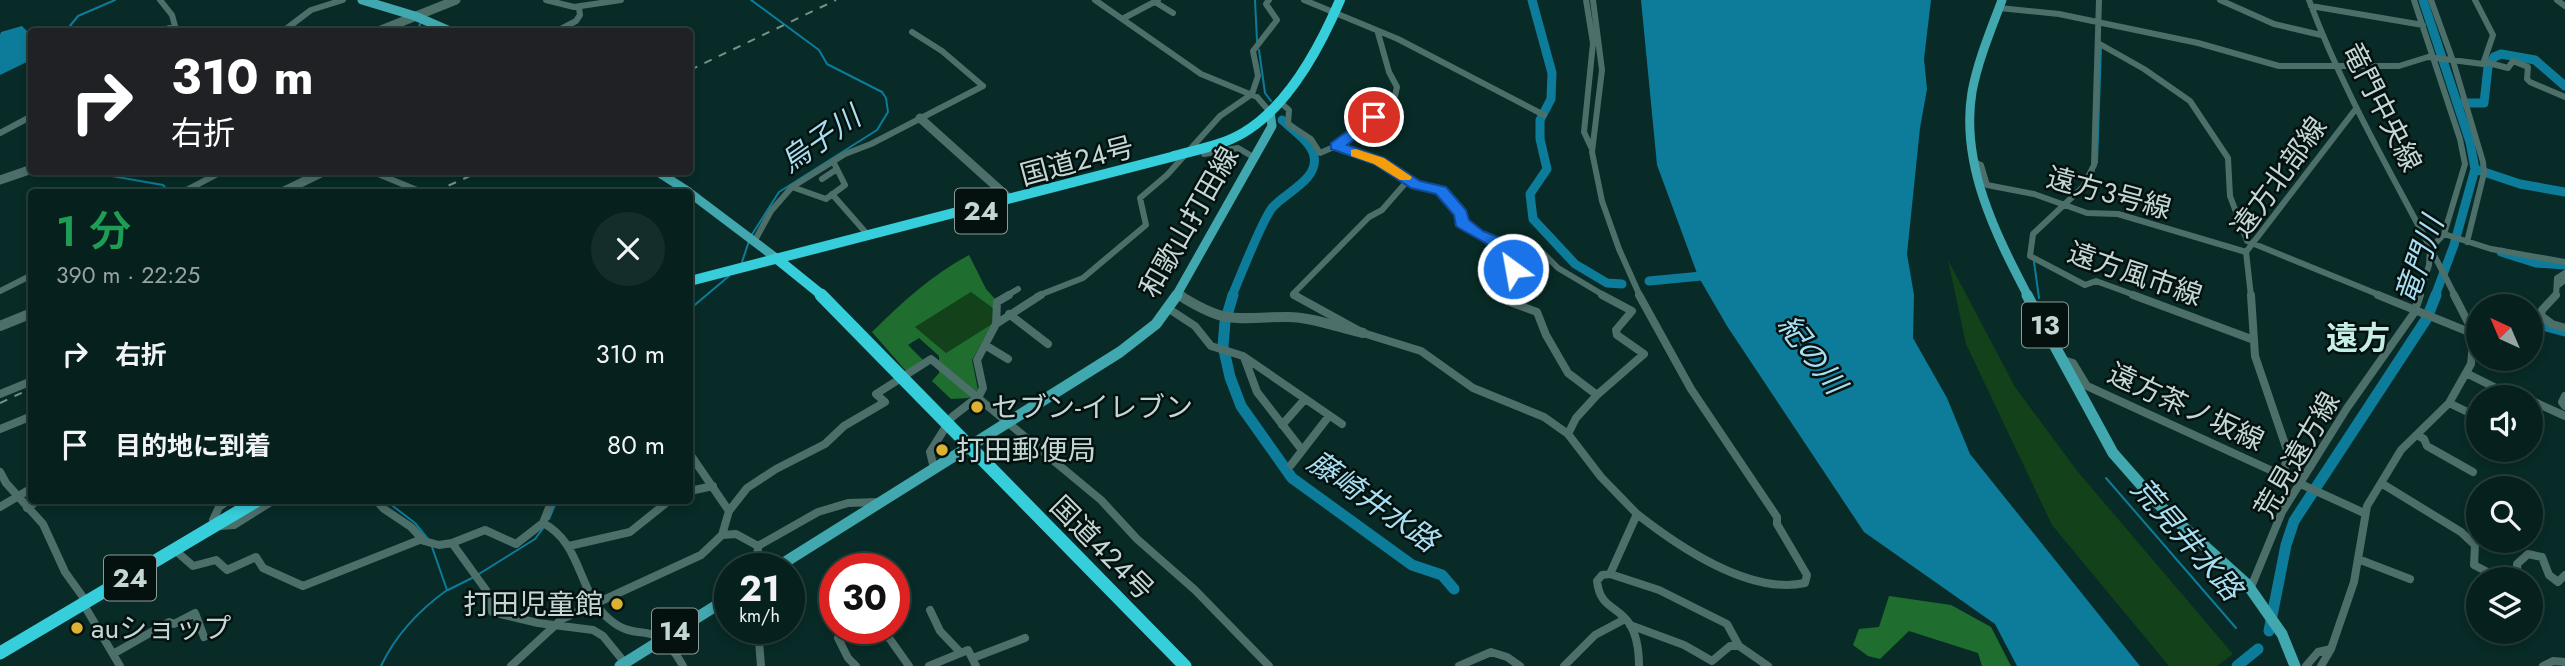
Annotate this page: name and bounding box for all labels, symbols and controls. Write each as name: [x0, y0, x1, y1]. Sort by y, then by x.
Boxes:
street label: 竜門中央線: [2332, 35, 2432, 179]
text: 310 m: [171, 42, 314, 112]
icon: right: [56, 56, 147, 147]
pin: [1344, 87, 1404, 147]
water label: 烏子川: [771, 94, 872, 182]
icon: arrive: [1355, 98, 1393, 136]
street label: 遠方北部線: [2221, 108, 2337, 246]
text: 右折: [171, 110, 235, 156]
street label: 国道24号: [1016, 126, 1138, 196]
street label: 和歌山打田線: [1129, 139, 1249, 305]
street label: 遠方3号線: [2042, 157, 2176, 229]
road number: 24: [955, 188, 1007, 233]
text: 1 分: [56, 201, 131, 262]
water label: 竜門川: [2384, 208, 2455, 310]
button: close: [591, 212, 665, 286]
position arrow: [1476, 232, 1550, 306]
street label: 遠方風市線: [2062, 232, 2208, 316]
text: 390 m · 22:25: [56, 258, 200, 292]
north arrow: [2466, 294, 2543, 371]
map controls: [2466, 294, 2543, 644]
road number: 13: [2022, 302, 2068, 348]
water label: 紀の川: [1768, 305, 1858, 405]
district label: 遠方: [2326, 315, 2390, 361]
icon: right: [56, 335, 94, 373]
text: 310 m: [595, 335, 665, 373]
text: 右折: [115, 336, 167, 374]
street label: 遠方茶ノ坂線: [2101, 353, 2271, 461]
street label: 荒見遠方線: [2244, 384, 2350, 526]
button: sound: [2466, 385, 2543, 462]
place label: セブン-イレブン: [991, 387, 1193, 428]
marker: セブン-イレブン: [969, 399, 985, 415]
icon: arrive: [56, 426, 94, 464]
text: 80 m: [607, 426, 665, 464]
text: 目的地に到着: [115, 427, 271, 465]
place label: 打田郵便局: [956, 430, 1096, 471]
water label: 藤崎井水路: [1299, 440, 1449, 563]
marker: 打田郵便局: [934, 442, 950, 458]
water label: 荒見井水路: [2122, 468, 2254, 612]
button: search: [2466, 476, 2543, 553]
street label: 国道424号: [1041, 487, 1163, 609]
speed limit sign: 30: [819, 553, 910, 644]
road number: 24: [104, 556, 156, 600]
text: 21: [739, 564, 780, 614]
button: layers: [2466, 567, 2543, 644]
place label: 打田児童館: [463, 584, 603, 625]
marker: 打田児童館: [609, 596, 625, 612]
text: km/h: [739, 603, 780, 629]
place label: auショップ: [91, 608, 231, 649]
road number: 14: [652, 608, 698, 653]
marker: auショップ: [69, 620, 85, 636]

